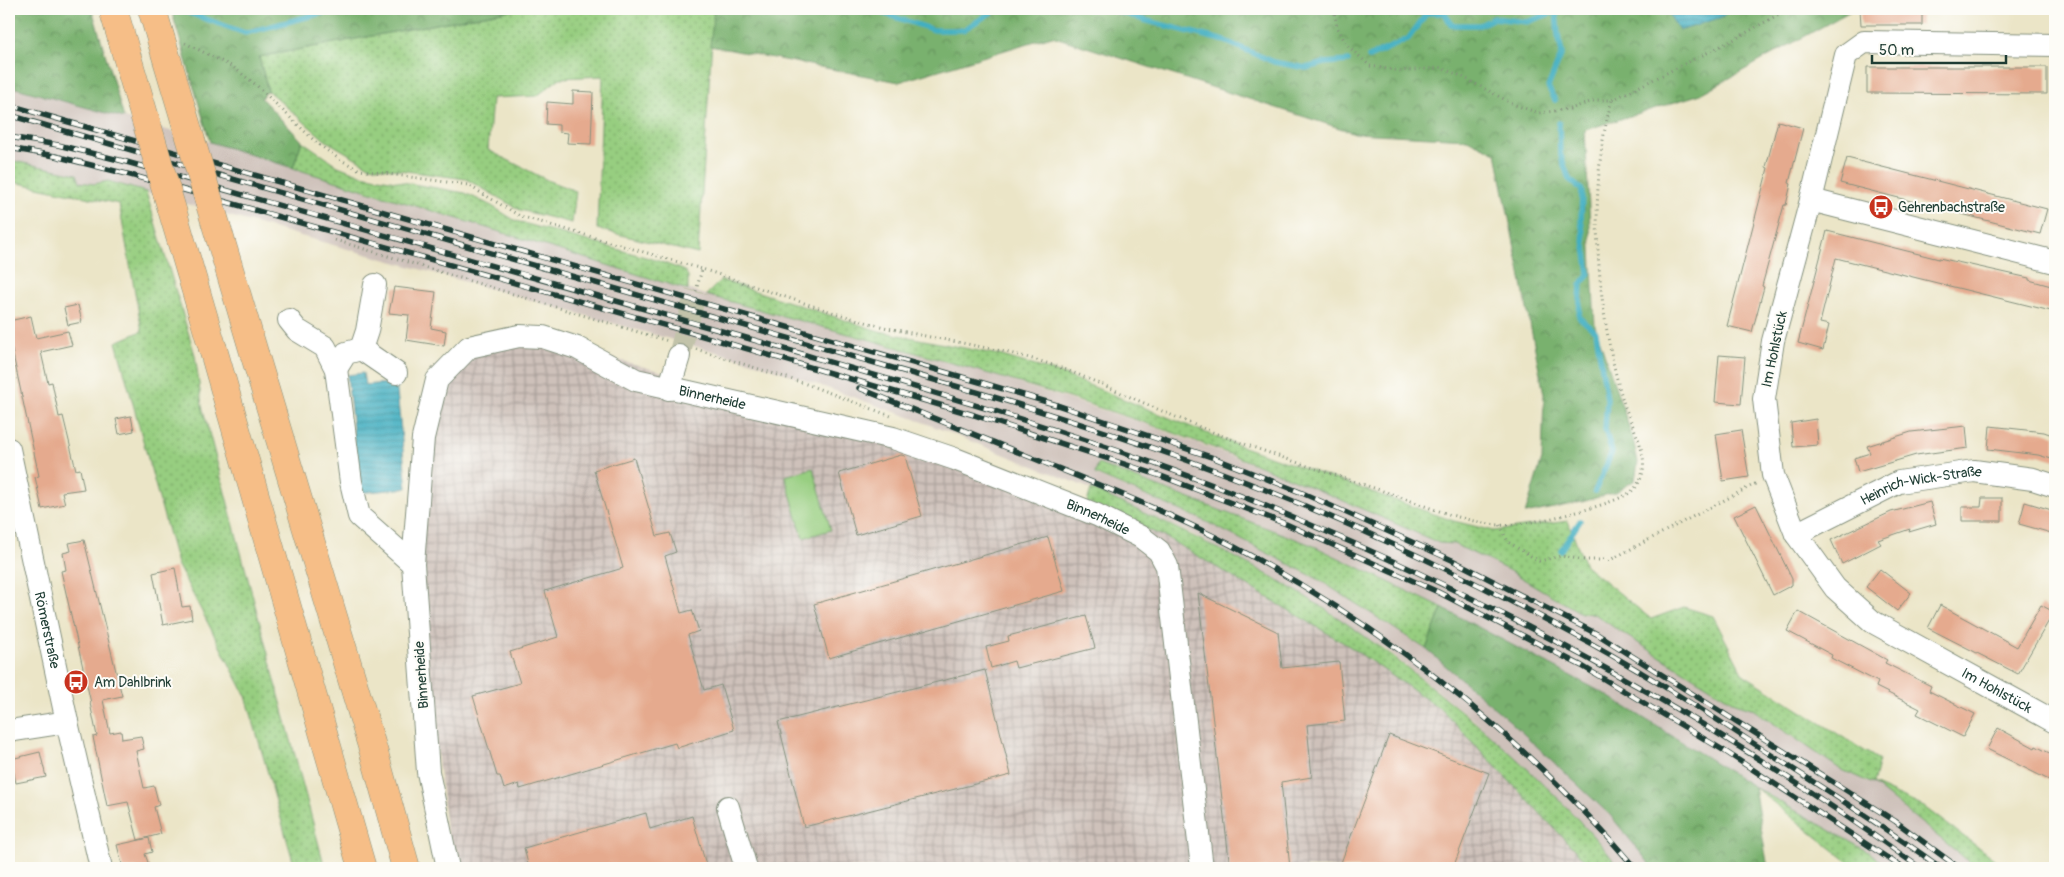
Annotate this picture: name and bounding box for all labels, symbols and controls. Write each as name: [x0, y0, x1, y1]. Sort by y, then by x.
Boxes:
scale bar: [1872, 32, 2005, 64]
text: 50 m: [1879, 41, 1914, 60]
bus stop icon: Gehrenbachstraße: [1868, 194, 1894, 220]
place label: Gehrenbachstraße: [1898, 199, 2005, 216]
street label: Im Hohlstück: [1758, 309, 1791, 389]
street label: Binnerheide: [677, 382, 747, 414]
street label: Heinrich-Wick-Straße: [1858, 463, 1983, 509]
street label: Binnerheide: [1064, 496, 1133, 539]
street label: Römerstraße: [31, 590, 63, 670]
street label: Binnerheide: [411, 640, 432, 709]
street label: Im Hohlstück: [1958, 664, 2035, 717]
bus stop icon: Am Dahlbrink: [63, 669, 89, 695]
place label: Am Dahlbrink: [94, 674, 172, 691]

